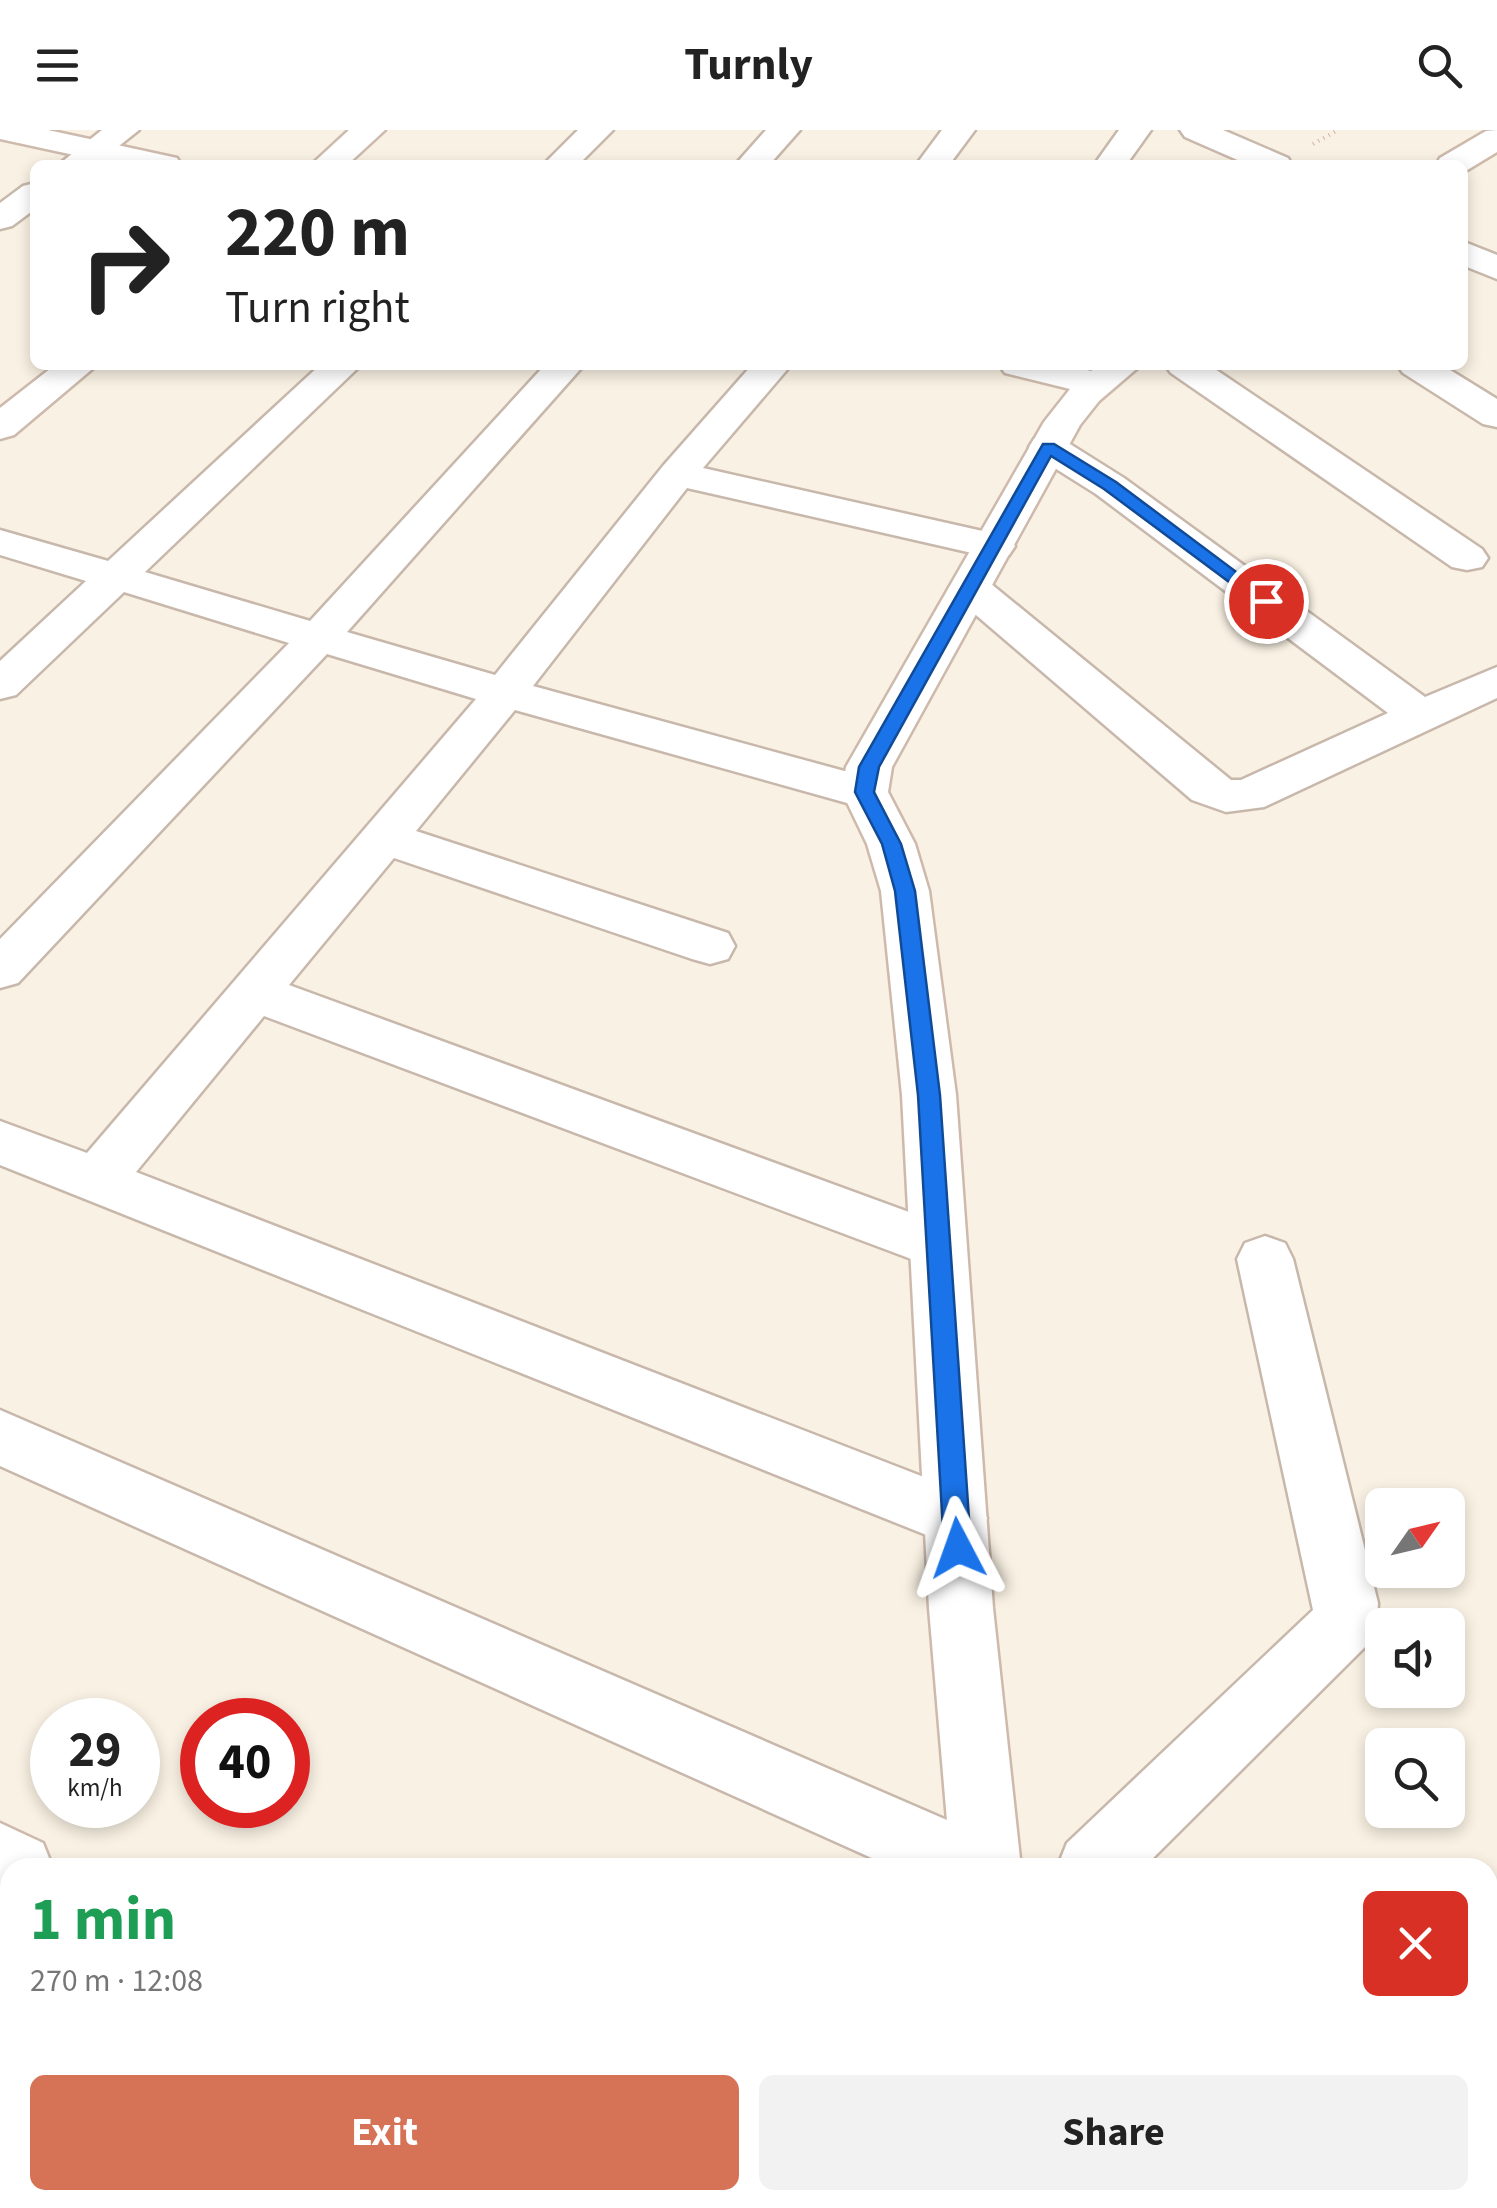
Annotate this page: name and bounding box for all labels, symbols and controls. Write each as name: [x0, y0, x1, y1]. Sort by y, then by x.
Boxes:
text: Turnly: [684, 33, 813, 97]
icon: menu: [30, 38, 85, 93]
icon: search: [1412, 38, 1467, 93]
text: 220 m: [225, 183, 410, 283]
icon: right: [60, 200, 190, 330]
text: Turn right: [225, 276, 410, 340]
pin: [1224, 559, 1309, 644]
icon: arrive: [1239, 574, 1294, 629]
north arrow: [1365, 1488, 1465, 1588]
map controls: [1365, 1488, 1465, 1828]
position arrow: [906, 1496, 1010, 1600]
button: sound: [1365, 1608, 1465, 1708]
speed limit sign: 40: [180, 1698, 310, 1828]
text: 29: [69, 1715, 121, 1786]
button: search: [1365, 1728, 1465, 1828]
text: km/h: [67, 1770, 123, 1806]
text: 1 min: [30, 1878, 176, 1963]
button: close: [1363, 1891, 1468, 1996]
text: 270 m · 12:08: [30, 1958, 203, 2004]
button: Exit: [30, 2075, 739, 2190]
button: Share: [759, 2075, 1468, 2190]

